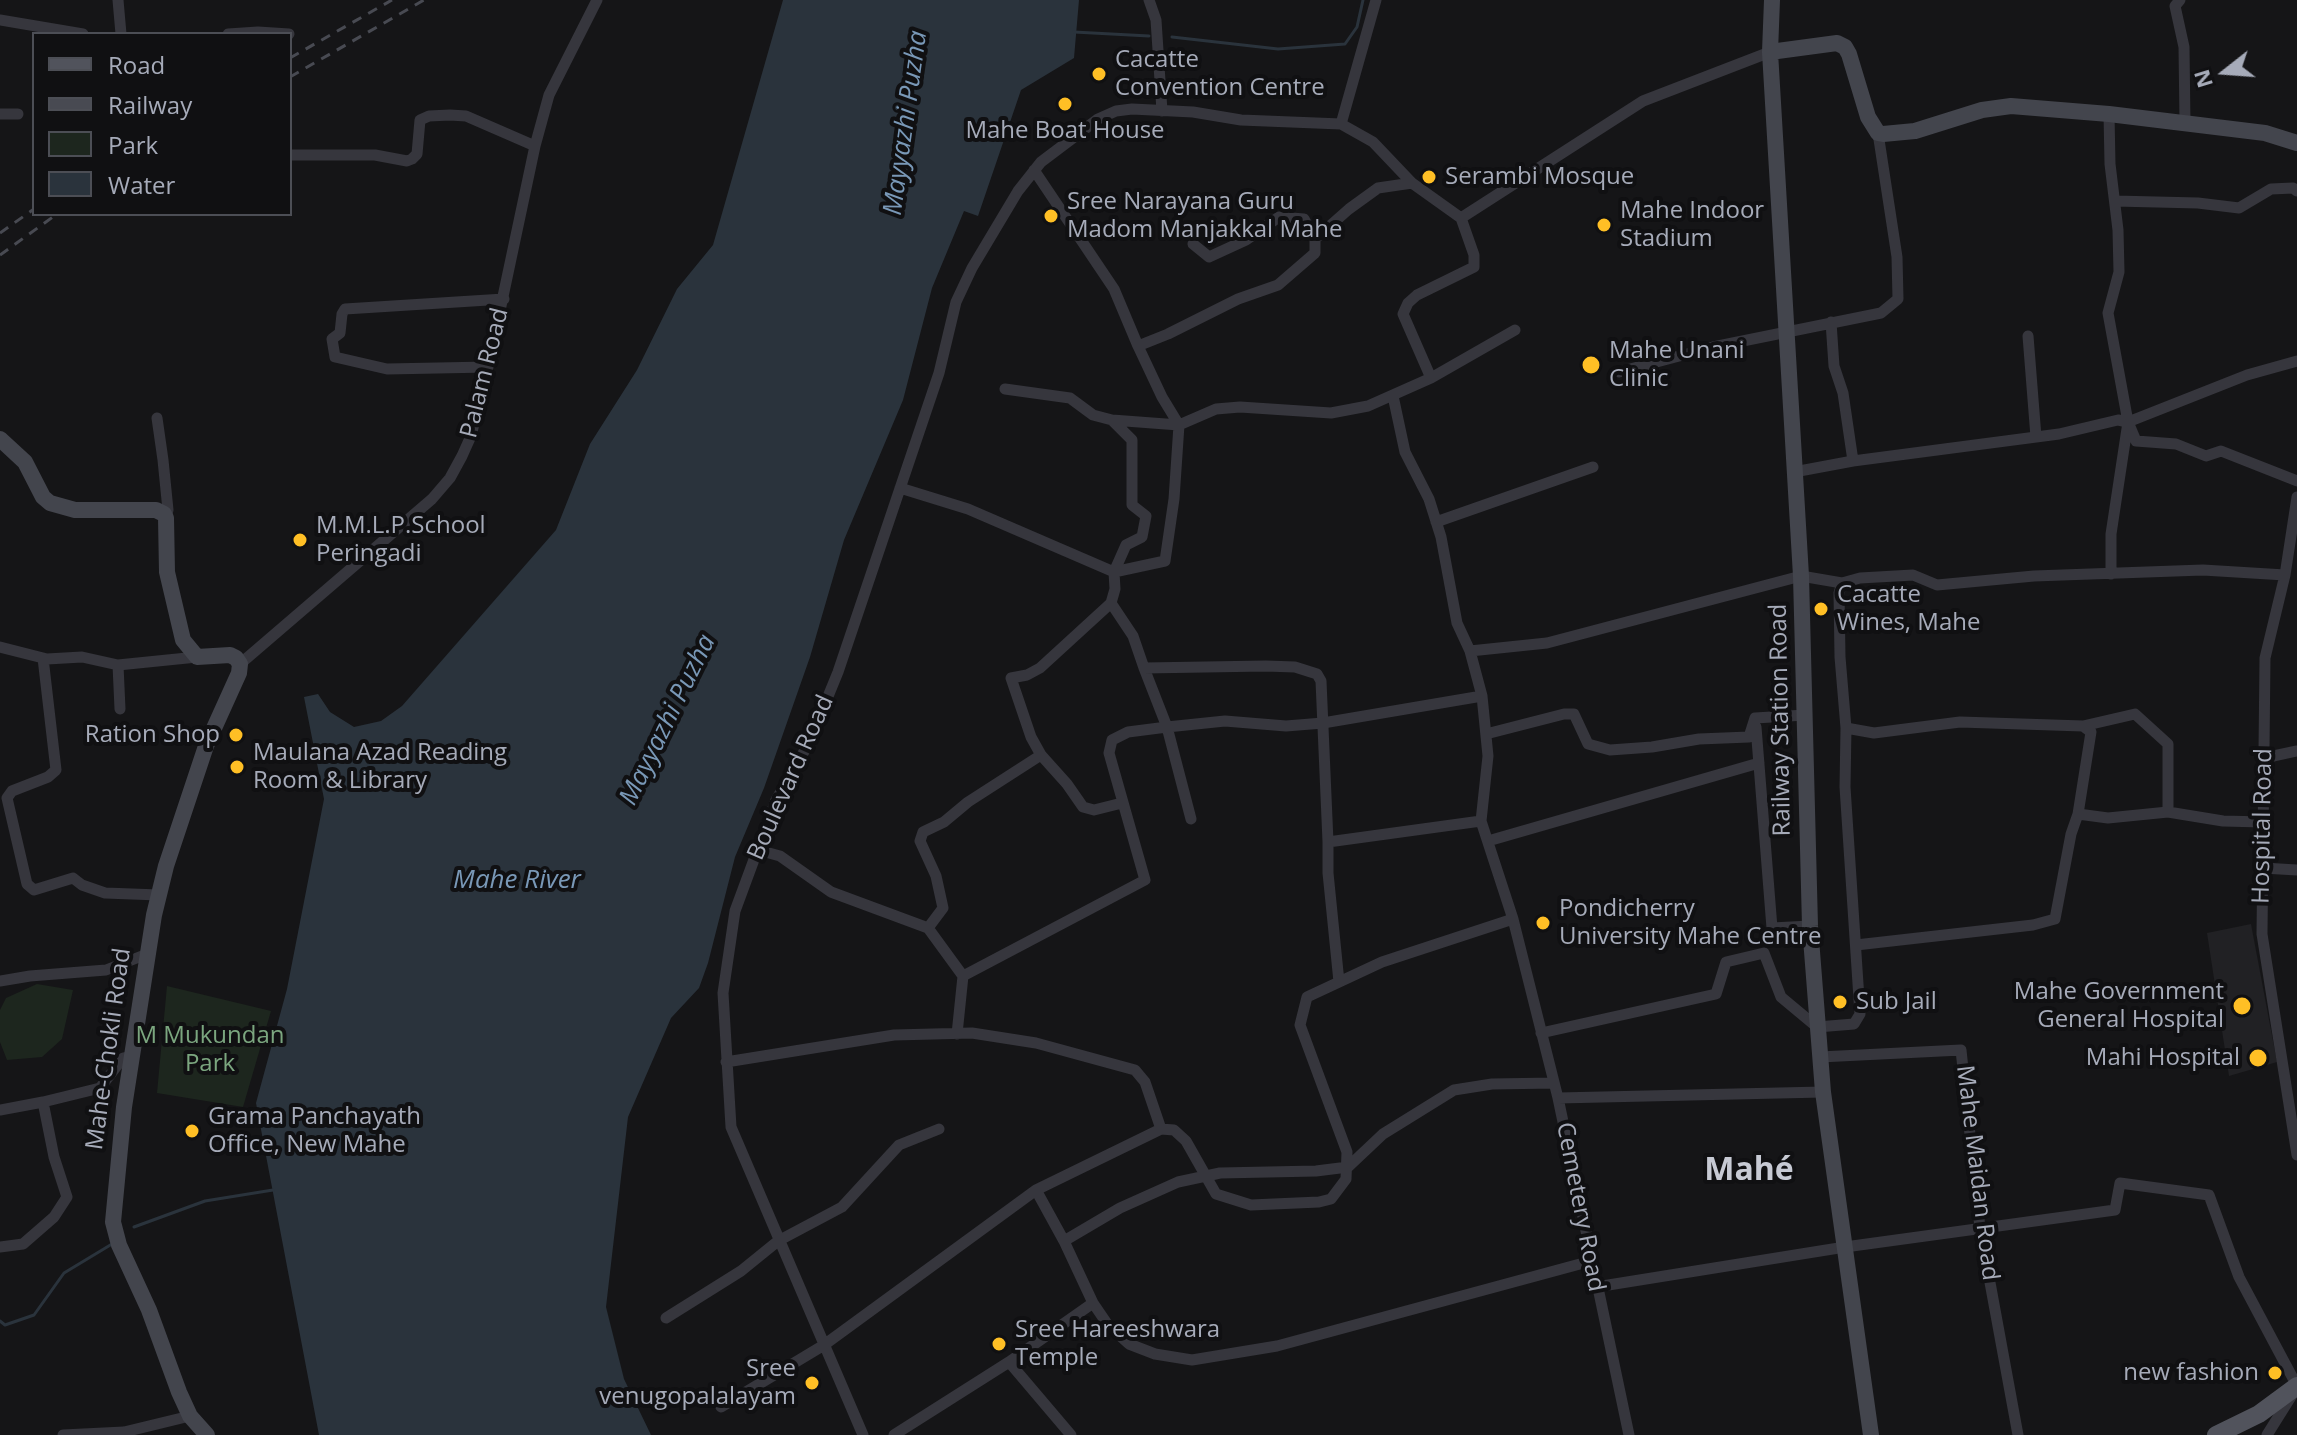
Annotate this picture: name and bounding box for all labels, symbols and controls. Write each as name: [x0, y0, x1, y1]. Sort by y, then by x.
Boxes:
water label: Mayyazhi Puzha: [878, 29, 934, 217]
legend: [32, 32, 292, 216]
north arrow: [2185, 32, 2265, 112]
place label: Cacatte Convention Centre: [1115, 46, 1325, 102]
text: Road: [108, 48, 165, 81]
marker: Cacatte Convention Centre: [1090, 65, 1108, 83]
text: N: [2185, 66, 2219, 92]
text: Railway: [108, 88, 192, 121]
marker: Mahe Boat House: [1056, 95, 1074, 113]
place label: Mahe Boat House: [965, 117, 1165, 145]
text: Park: [108, 128, 158, 161]
place label: Serambi Mosque: [1445, 163, 1634, 191]
text: Water: [108, 168, 175, 201]
marker: Serambi Mosque: [1420, 168, 1438, 186]
place label: Sree Narayana Guru Madom Manjakkal Mahe: [1067, 188, 1342, 244]
place label: Mahe Indoor Stadium: [1620, 197, 1764, 253]
marker: Sree Narayana Guru Madom Manjakkal Mahe: [1042, 207, 1060, 225]
marker: Mahe Indoor Stadium: [1595, 216, 1613, 234]
street label: Palam Road: [455, 305, 515, 441]
place label: Mahe Unani Clinic: [1609, 337, 1745, 393]
marker: Mahe Unani Clinic: [1580, 354, 1602, 376]
place label: M.M.L.P.School Peringadi: [316, 512, 486, 568]
marker: M.M.L.P.School Peringadi: [291, 531, 309, 549]
place label: Cacatte Wines, Mahe: [1837, 581, 1980, 637]
marker: Cacatte Wines, Mahe: [1812, 600, 1830, 618]
street label: Railway Station Road: [1765, 603, 1797, 837]
water label: Mayyazhi Puzha: [613, 630, 723, 810]
street label: Boulevard Road: [742, 691, 840, 865]
place label: Ration Shop: [85, 721, 220, 749]
marker: Ration Shop: [227, 726, 245, 744]
place label: Maulana Azad Reading Room & Library: [253, 739, 507, 795]
street label: Hospital Road: [2247, 748, 2279, 904]
marker: Maulana Azad Reading Room & Library: [228, 758, 246, 776]
water label: Mahe River: [453, 865, 581, 897]
place label: Pondicherry University Mahe Centre: [1559, 895, 1821, 951]
marker: Pondicherry University Mahe Centre: [1534, 914, 1552, 932]
street label: Mahe-Chokli Road: [81, 946, 137, 1152]
place label: Mahe Government General Hospital: [2014, 978, 2224, 1034]
place label: Sub Jail: [1856, 988, 1937, 1016]
marker: Sub Jail: [1831, 993, 1849, 1011]
marker: Mahe Government General Hospital: [2231, 995, 2253, 1017]
park label: M Mukundan Park: [136, 1022, 284, 1078]
place label: Mahi Hospital: [2086, 1044, 2240, 1072]
marker: Mahi Hospital: [2247, 1047, 2269, 1069]
street label: Mahe Maidan Road: [1950, 1064, 2004, 1282]
place label: Grama Panchayath Office, New Mahe: [208, 1103, 421, 1159]
street label: Cemetery Road: [1549, 1120, 1611, 1294]
marker: Grama Panchayath Office, New Mahe: [183, 1122, 201, 1140]
district label: Mahé: [1704, 1152, 1794, 1190]
place label: Sree Hareeshwara Temple: [1015, 1316, 1220, 1372]
marker: Sree Hareeshwara Temple: [990, 1335, 1008, 1353]
place label: Sree venugopalalayam: [599, 1355, 796, 1411]
place label: new fashion: [2123, 1359, 2259, 1387]
marker: new fashion: [2266, 1364, 2284, 1382]
marker: Sree venugopalalayam: [803, 1374, 821, 1392]

